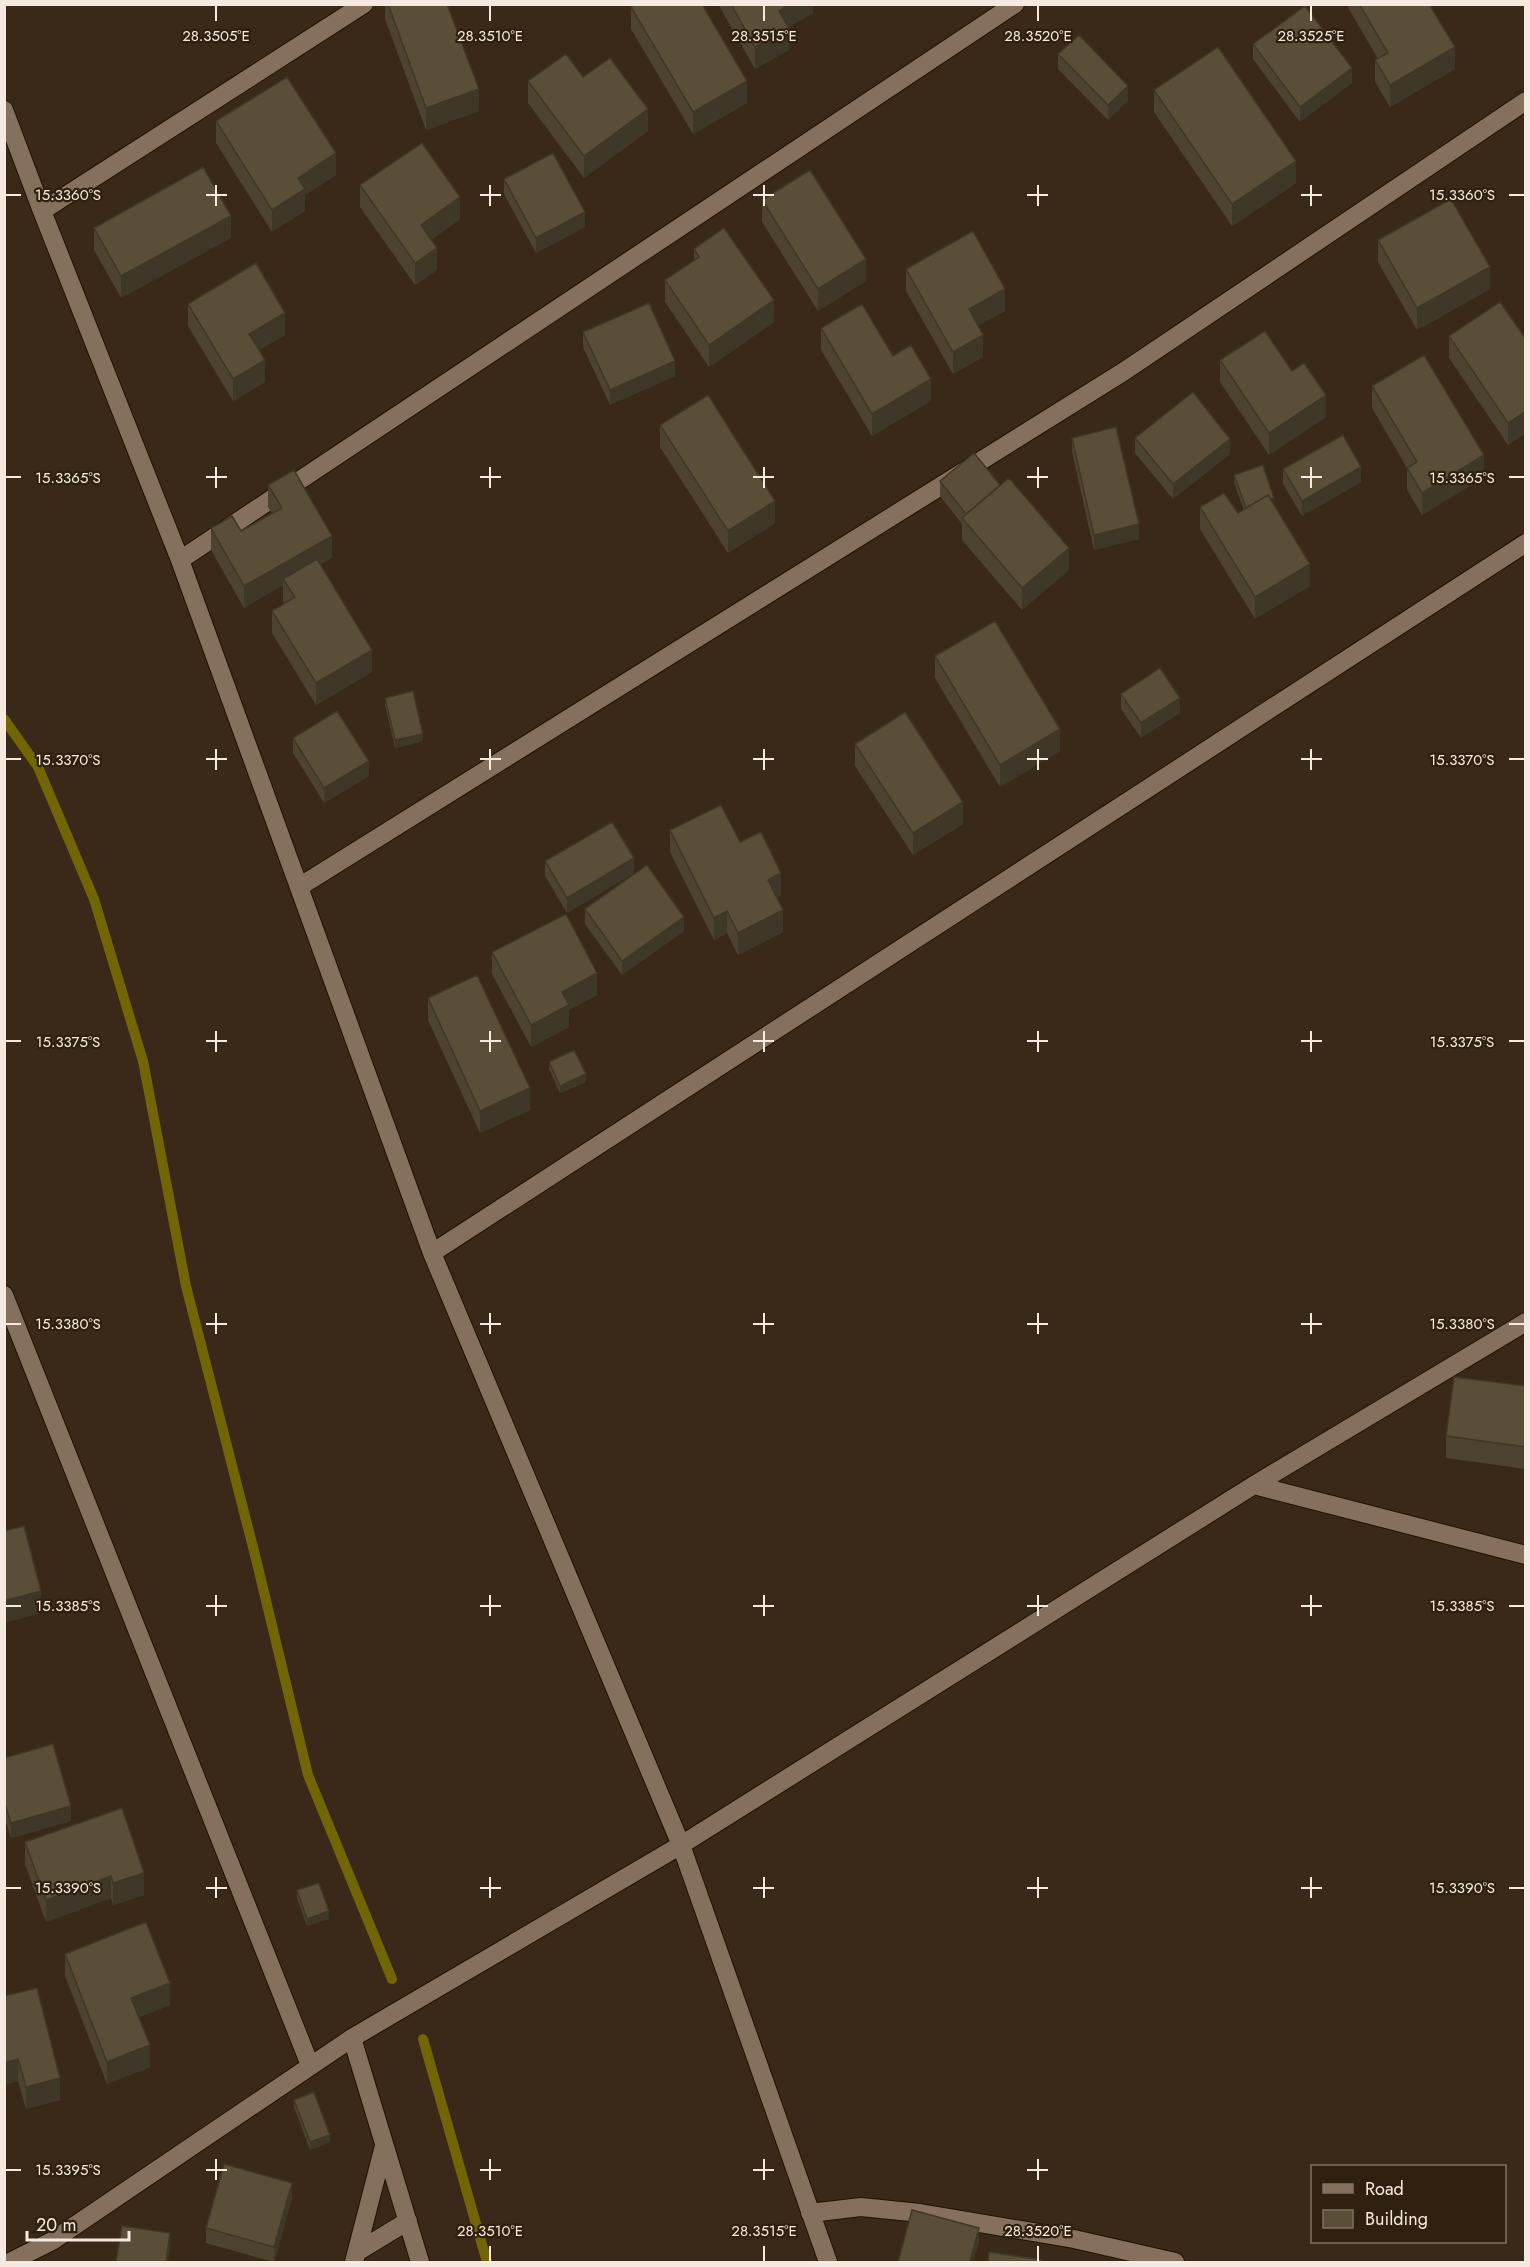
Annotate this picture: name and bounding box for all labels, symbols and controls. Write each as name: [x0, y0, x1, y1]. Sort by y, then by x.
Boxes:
text: 28.3505°E: [182, 25, 250, 47]
text: 28.3510°E: [457, 25, 523, 47]
text: 28.3515°E: [731, 25, 797, 47]
text: 28.3520°E: [1004, 25, 1072, 47]
text: 28.3525°E: [1277, 25, 1345, 47]
text: 15.3360°S: [35, 184, 101, 206]
text: 15.3360°S: [1429, 184, 1495, 206]
text: 15.3365°S: [35, 467, 101, 489]
text: 15.3365°S: [1429, 467, 1495, 489]
text: 15.3370°S: [35, 749, 101, 771]
text: 15.3370°S: [1429, 749, 1495, 771]
text: 15.3375°S: [36, 1031, 100, 1053]
text: 15.3375°S: [1430, 1031, 1494, 1053]
text: 15.3380°S: [35, 1313, 101, 1335]
text: 15.3380°S: [1429, 1313, 1495, 1335]
text: 15.3385°S: [35, 1595, 101, 1617]
text: 15.3385°S: [1429, 1595, 1495, 1617]
text: 15.3390°S: [35, 1877, 101, 1899]
text: 15.3390°S: [1429, 1877, 1495, 1899]
text: 15.3395°S: [35, 2159, 101, 2181]
legend: [1311, 2165, 1506, 2243]
text: Road: [1365, 2176, 1404, 2202]
scale bar: [27, 2204, 129, 2242]
text: Building: [1365, 2206, 1428, 2232]
text: 20 m: [36, 2212, 76, 2238]
text: 28.3510°E: [457, 2220, 523, 2242]
text: 28.3515°E: [731, 2220, 797, 2242]
text: 28.3520°E: [1004, 2220, 1072, 2242]

